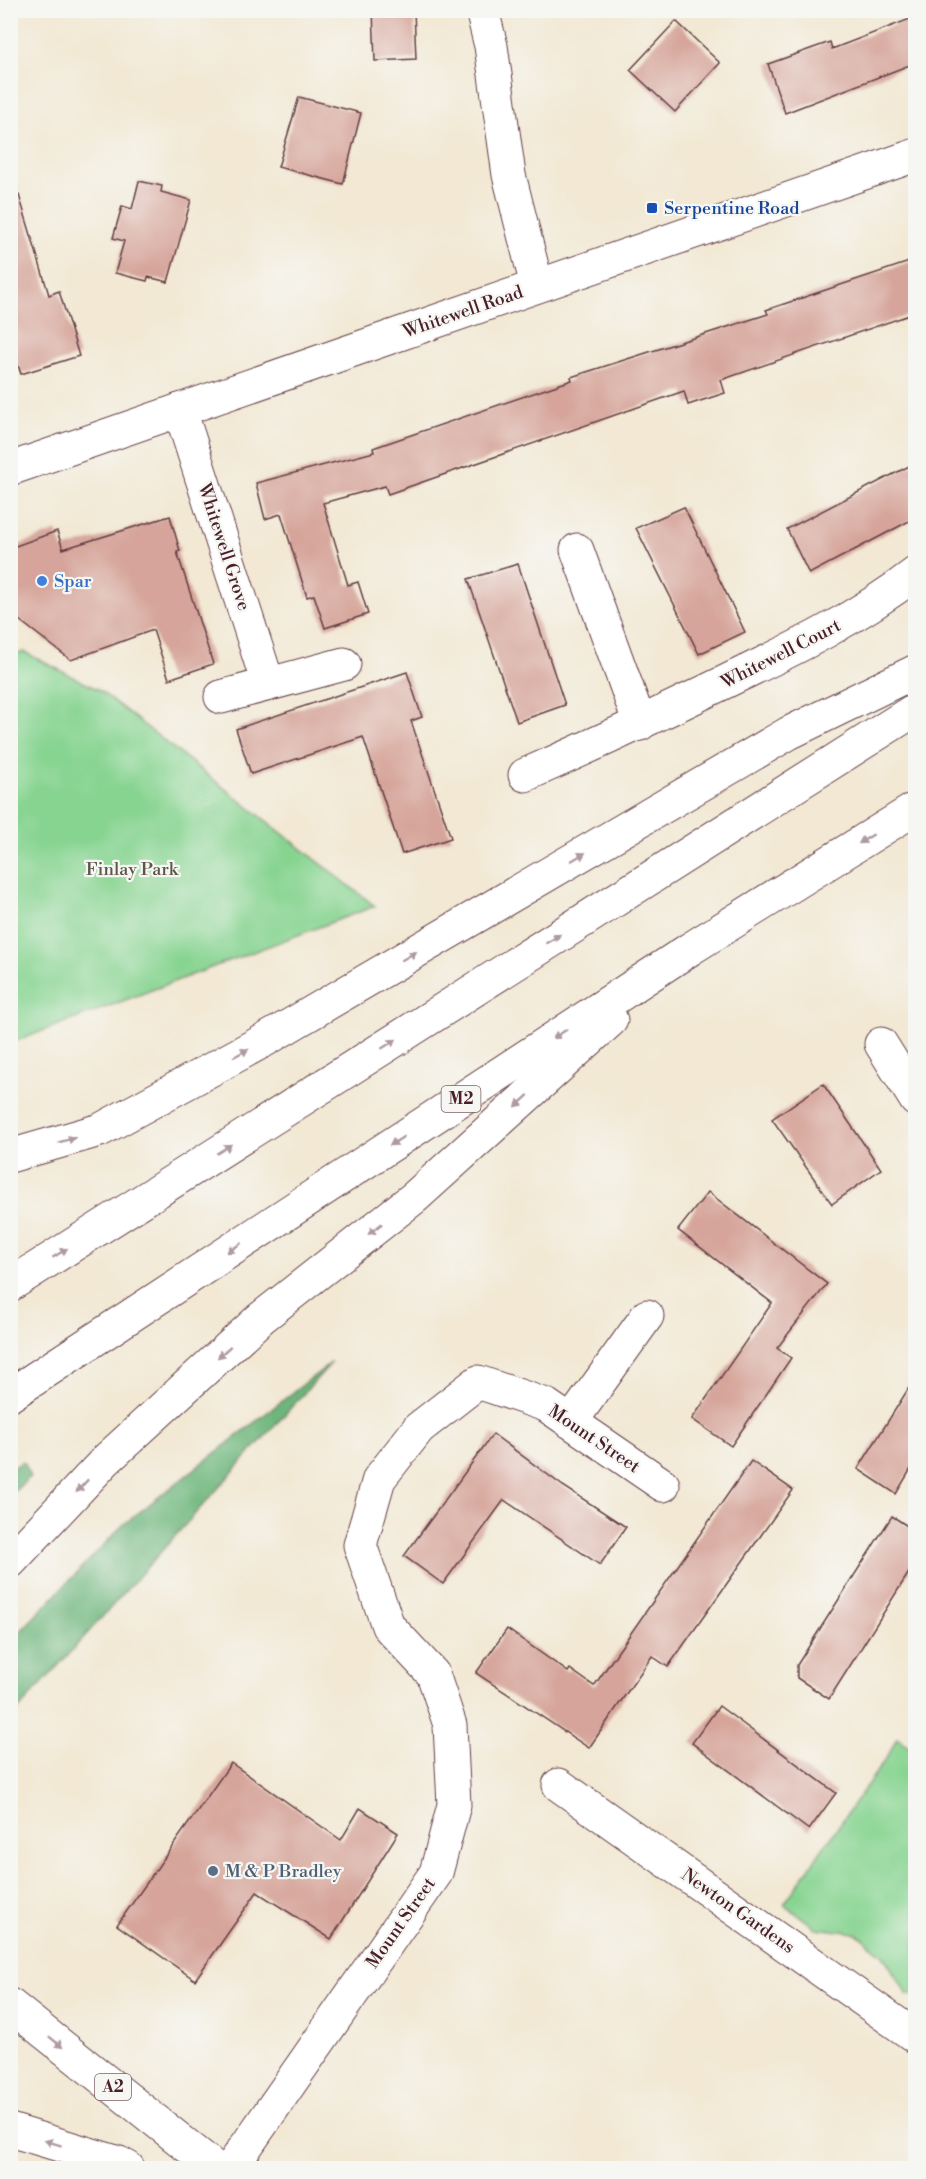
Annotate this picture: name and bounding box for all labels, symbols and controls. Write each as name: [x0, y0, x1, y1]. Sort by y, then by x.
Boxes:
place label: Serpentine Road: [664, 197, 800, 220]
marker: Serpentine Road: [645, 201, 659, 215]
street label: Whitewell Road: [399, 280, 527, 344]
street label: Whitewell Grove: [192, 480, 255, 613]
place label: Spar: [54, 570, 92, 593]
marker: Spar: [35, 574, 49, 588]
street label: Whitewell Court: [716, 614, 845, 694]
one-way arrow: [858, 833, 874, 844]
one-way arrow: [570, 851, 586, 862]
park label: Finlay Park: [86, 858, 180, 881]
one-way arrow: [545, 934, 561, 945]
one-way arrow: [401, 951, 418, 961]
one-way arrow: [552, 1028, 568, 1039]
one-way arrow: [381, 1038, 397, 1049]
one-way arrow: [233, 1048, 250, 1058]
road number: M2: [442, 1086, 480, 1112]
one-way arrow: [515, 1093, 529, 1107]
one-way arrow: [58, 1135, 76, 1144]
one-way arrow: [389, 1135, 405, 1146]
one-way arrow: [216, 1143, 232, 1154]
one-way arrow: [367, 1222, 383, 1235]
one-way arrow: [226, 1242, 242, 1253]
one-way arrow: [52, 1248, 68, 1259]
one-way arrow: [217, 1345, 232, 1359]
street label: Mount Street: [544, 1400, 645, 1479]
one-way arrow: [75, 1478, 89, 1493]
place label: M & P Bradley: [225, 1860, 342, 1883]
street label: Newton Gardens: [677, 1863, 799, 1959]
marker: M & P Bradley: [206, 1864, 220, 1878]
street label: Mount Street: [361, 1872, 441, 1973]
one-way arrow: [48, 2035, 64, 2048]
road number: A2: [95, 2074, 131, 2100]
one-way arrow: [44, 2137, 62, 2147]

